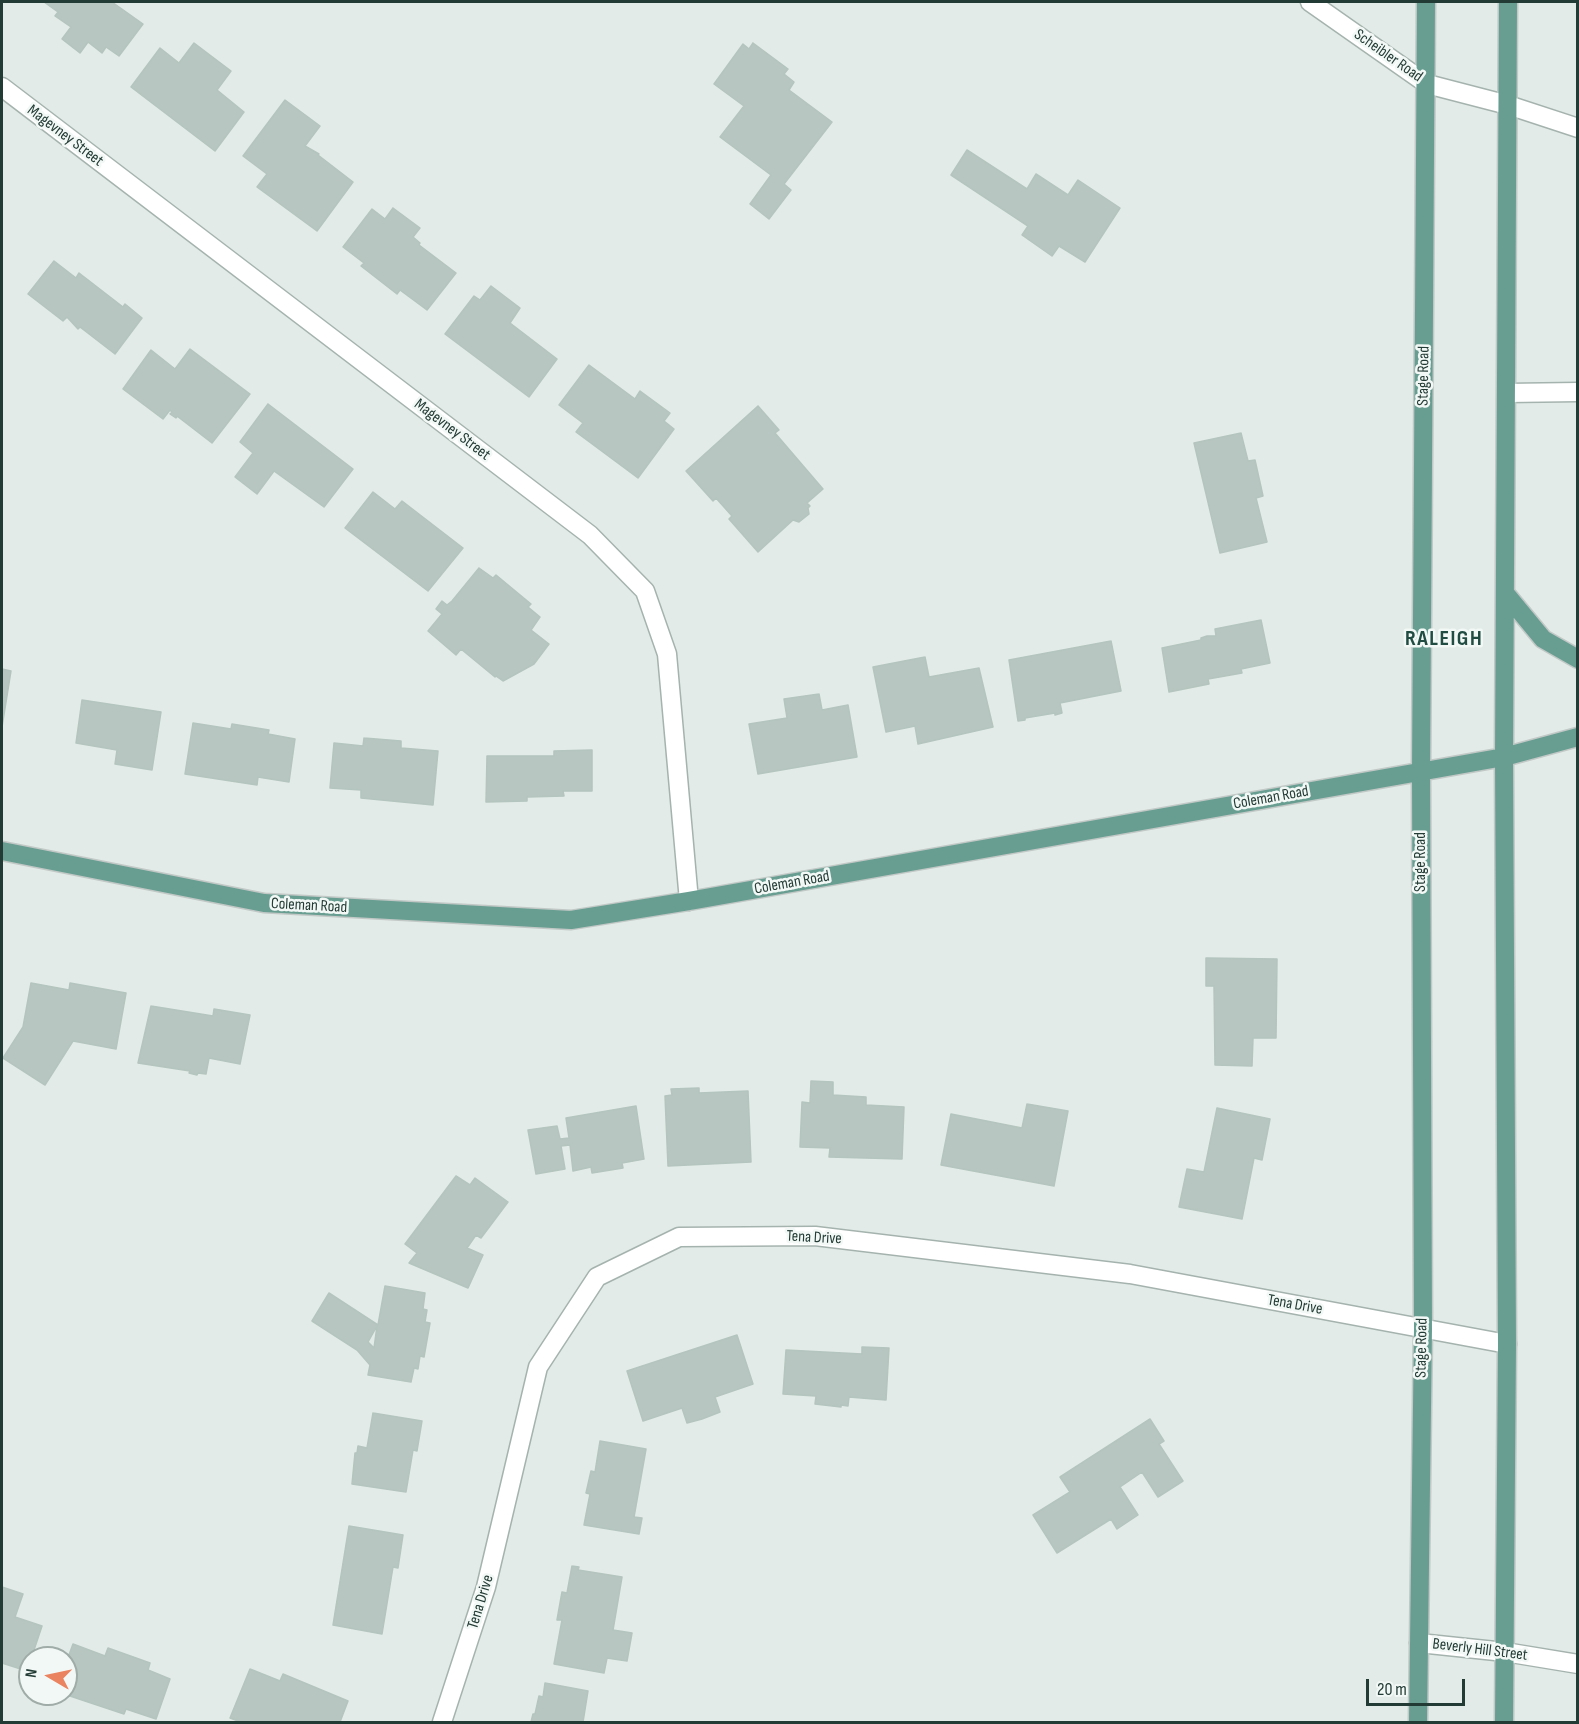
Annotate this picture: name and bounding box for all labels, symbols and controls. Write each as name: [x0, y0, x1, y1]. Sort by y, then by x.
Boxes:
street label: Scheibler Road: [1350, 25, 1426, 87]
street label: Magevney Street: [23, 101, 107, 171]
street label: Stage Road: [1414, 346, 1434, 406]
street label: Magevney Street: [410, 395, 494, 465]
district label: RALEIGH: [1405, 626, 1483, 652]
street label: Coleman Road: [1232, 782, 1310, 814]
street label: Stage Road: [1411, 832, 1431, 892]
street label: Coleman Road: [753, 867, 831, 899]
street label: Coleman Road: [270, 894, 348, 918]
street label: Tena Drive: [786, 1227, 842, 1249]
street label: Tena Drive: [1266, 1291, 1324, 1319]
street label: Stage Road: [1412, 1318, 1432, 1378]
street label: Tena Drive: [464, 1573, 498, 1631]
street label: Beverly Hill Street: [1431, 1635, 1529, 1665]
north arrow: [18, 1646, 78, 1706]
scale bar: [1369, 1667, 1468, 1705]
text: N: [22, 1668, 42, 1679]
text: 20 m: [1377, 1679, 1407, 1700]

